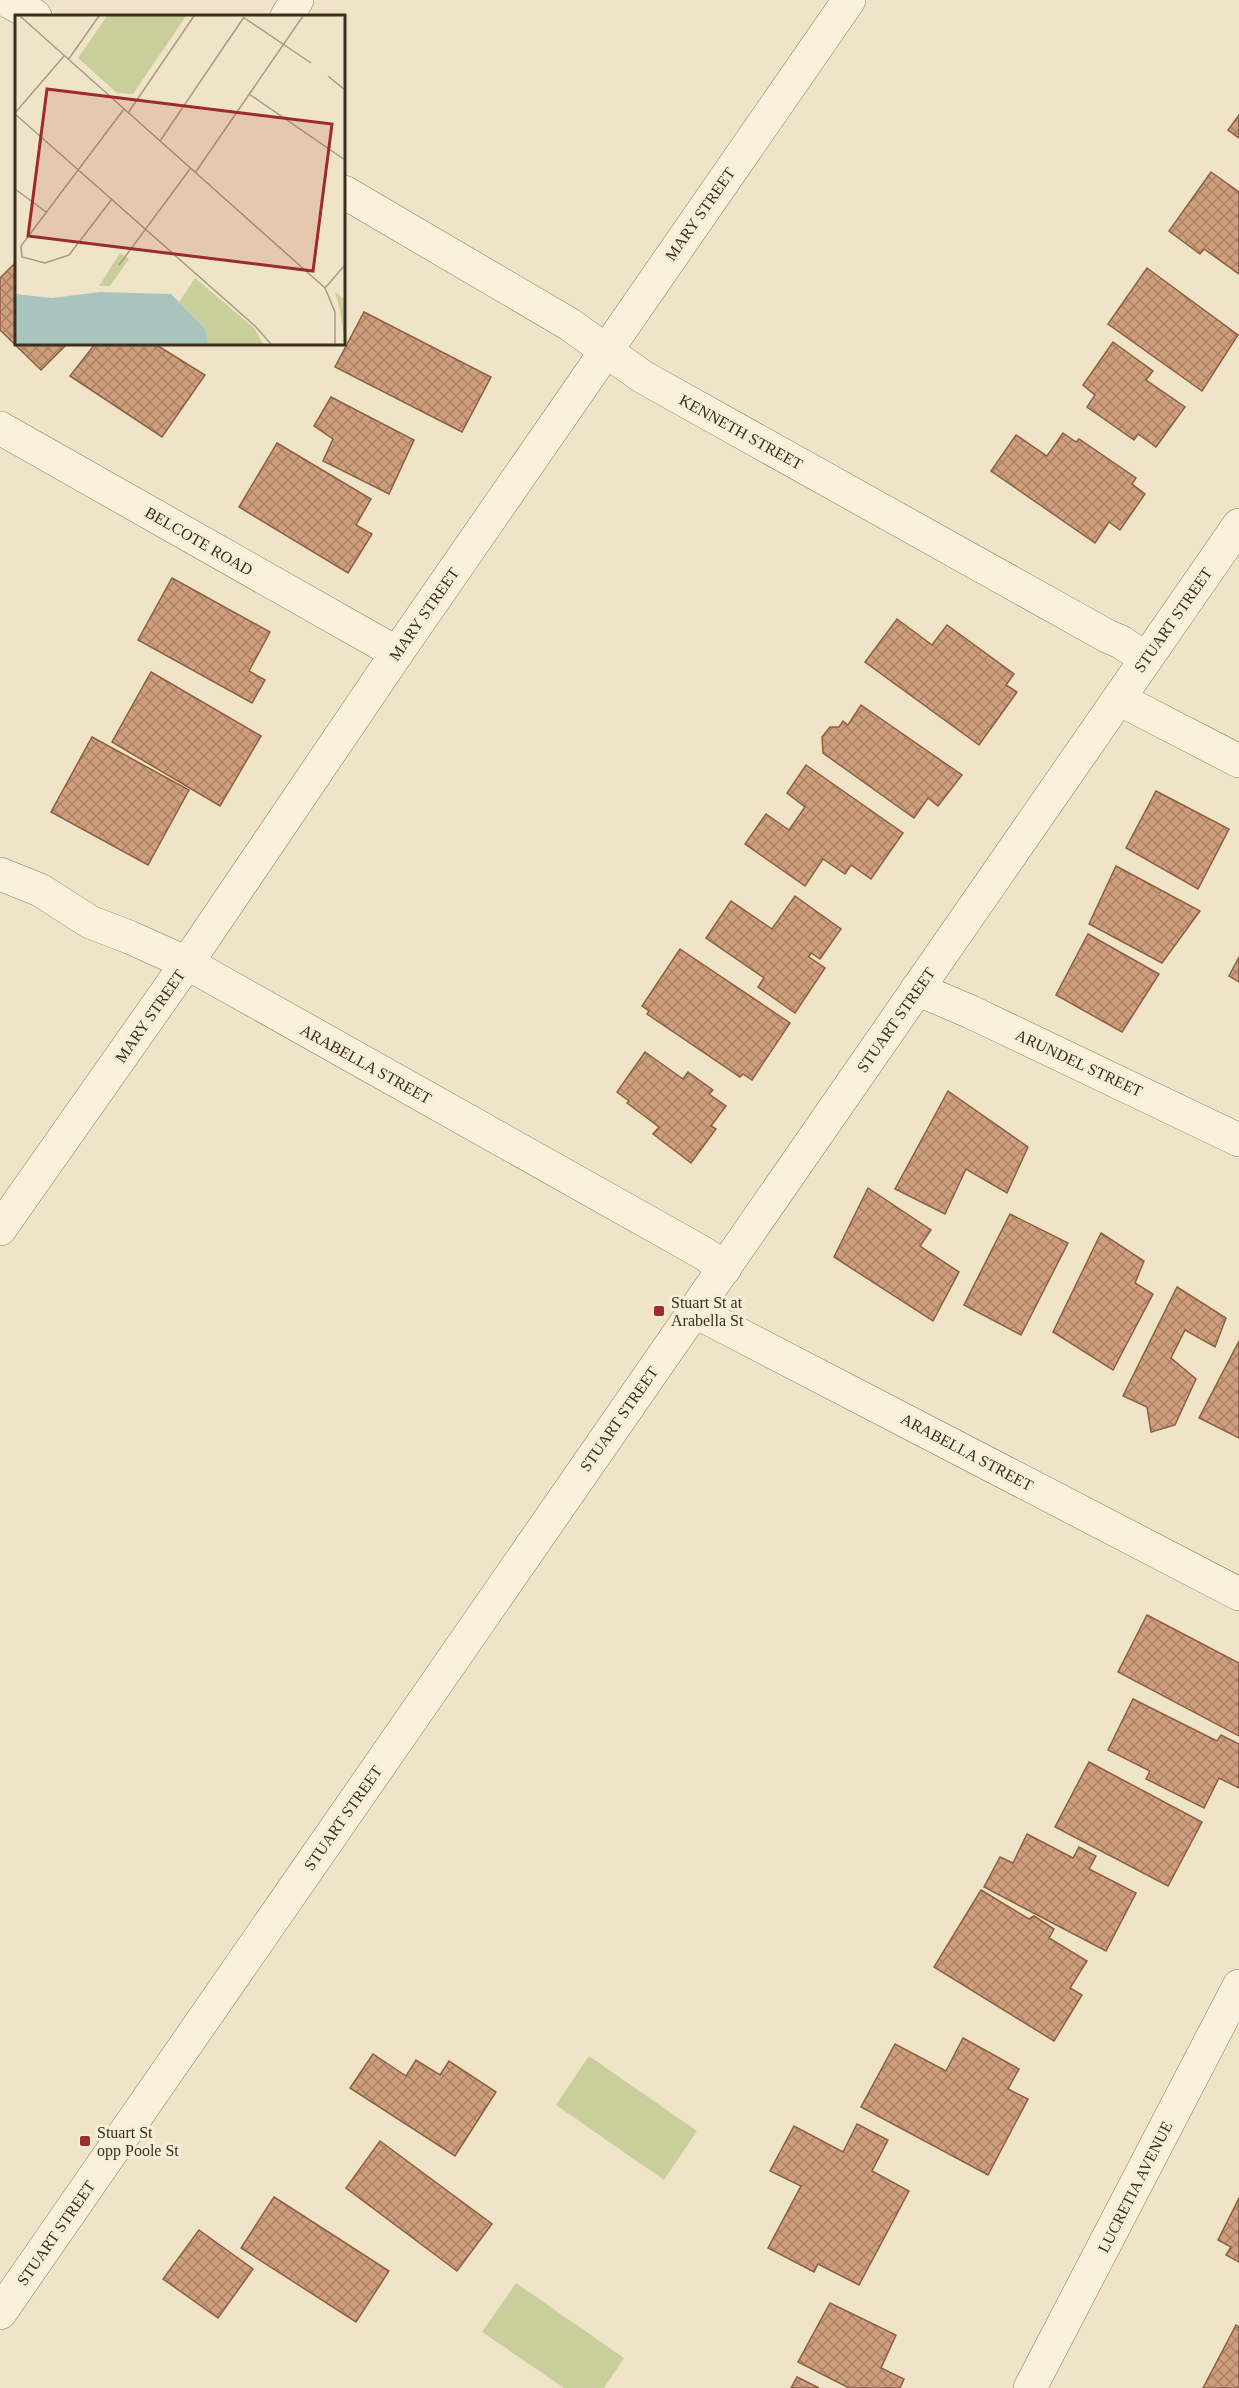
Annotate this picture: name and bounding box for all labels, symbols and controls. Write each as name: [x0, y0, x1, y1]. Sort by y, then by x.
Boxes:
inset map: [15, 15, 345, 345]
street label: MARY STREET: [662, 164, 738, 264]
street label: KENNETH STREET: [676, 391, 806, 473]
street label: BELCOTE ROAD: [142, 503, 256, 579]
street label: MARY STREET: [386, 564, 462, 664]
street label: STUART STREET: [1131, 564, 1216, 676]
street label: STUART STREET: [854, 964, 939, 1076]
street label: MARY STREET: [112, 966, 188, 1066]
street label: ARABELLA STREET: [298, 1021, 435, 1107]
street label: ARUNDEL STREET: [1013, 1026, 1146, 1100]
place label: Stuart St at Arabella St: [671, 1294, 744, 1329]
marker: Stuart St at Arabella St: [652, 1304, 666, 1318]
street label: STUART STREET: [577, 1363, 662, 1475]
street label: ARABELLA STREET: [898, 1410, 1036, 1494]
street label: STUART STREET: [301, 1762, 386, 1874]
street label: LUCRETIA AVENUE: [1095, 2119, 1175, 2255]
place label: Stuart St opp Poole St: [97, 2124, 179, 2160]
marker: Stuart St opp Poole St: [78, 2134, 92, 2148]
street label: STUART STREET: [14, 2177, 99, 2289]

